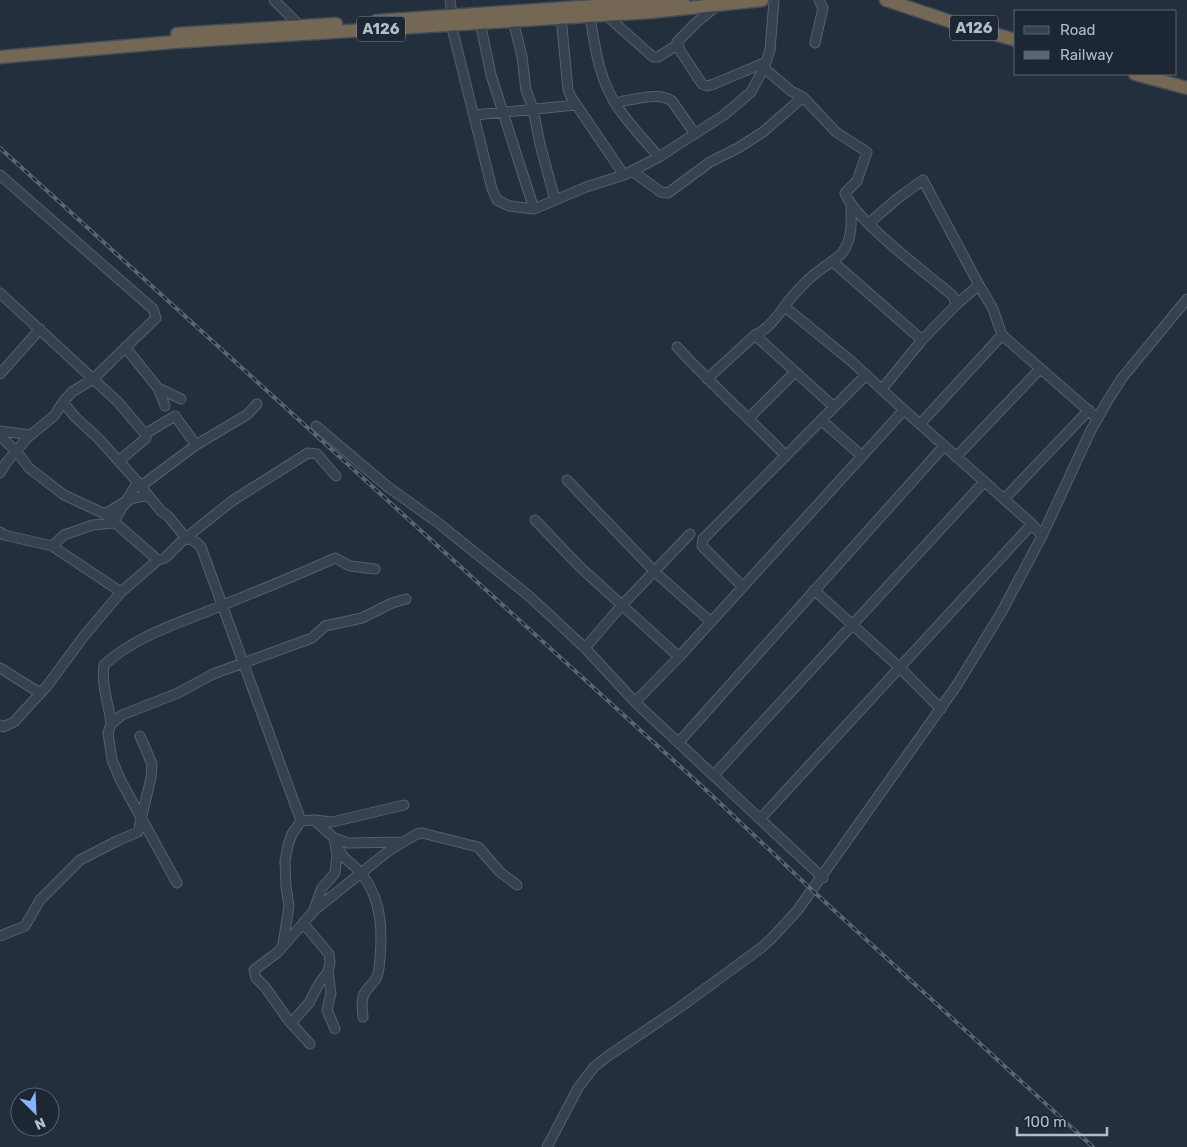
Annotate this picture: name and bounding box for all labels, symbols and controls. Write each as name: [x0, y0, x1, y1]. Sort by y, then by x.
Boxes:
legend: [1014, 10, 1177, 75]
road number: A126: [950, 15, 998, 40]
road number: A126: [357, 16, 405, 42]
text: Road: [1060, 21, 1096, 39]
text: Railway: [1060, 46, 1114, 64]
north arrow: [10, 1087, 60, 1137]
scale bar: [1017, 1104, 1107, 1136]
text: 100 m: [1024, 1113, 1066, 1131]
text: N: [32, 1114, 48, 1133]

